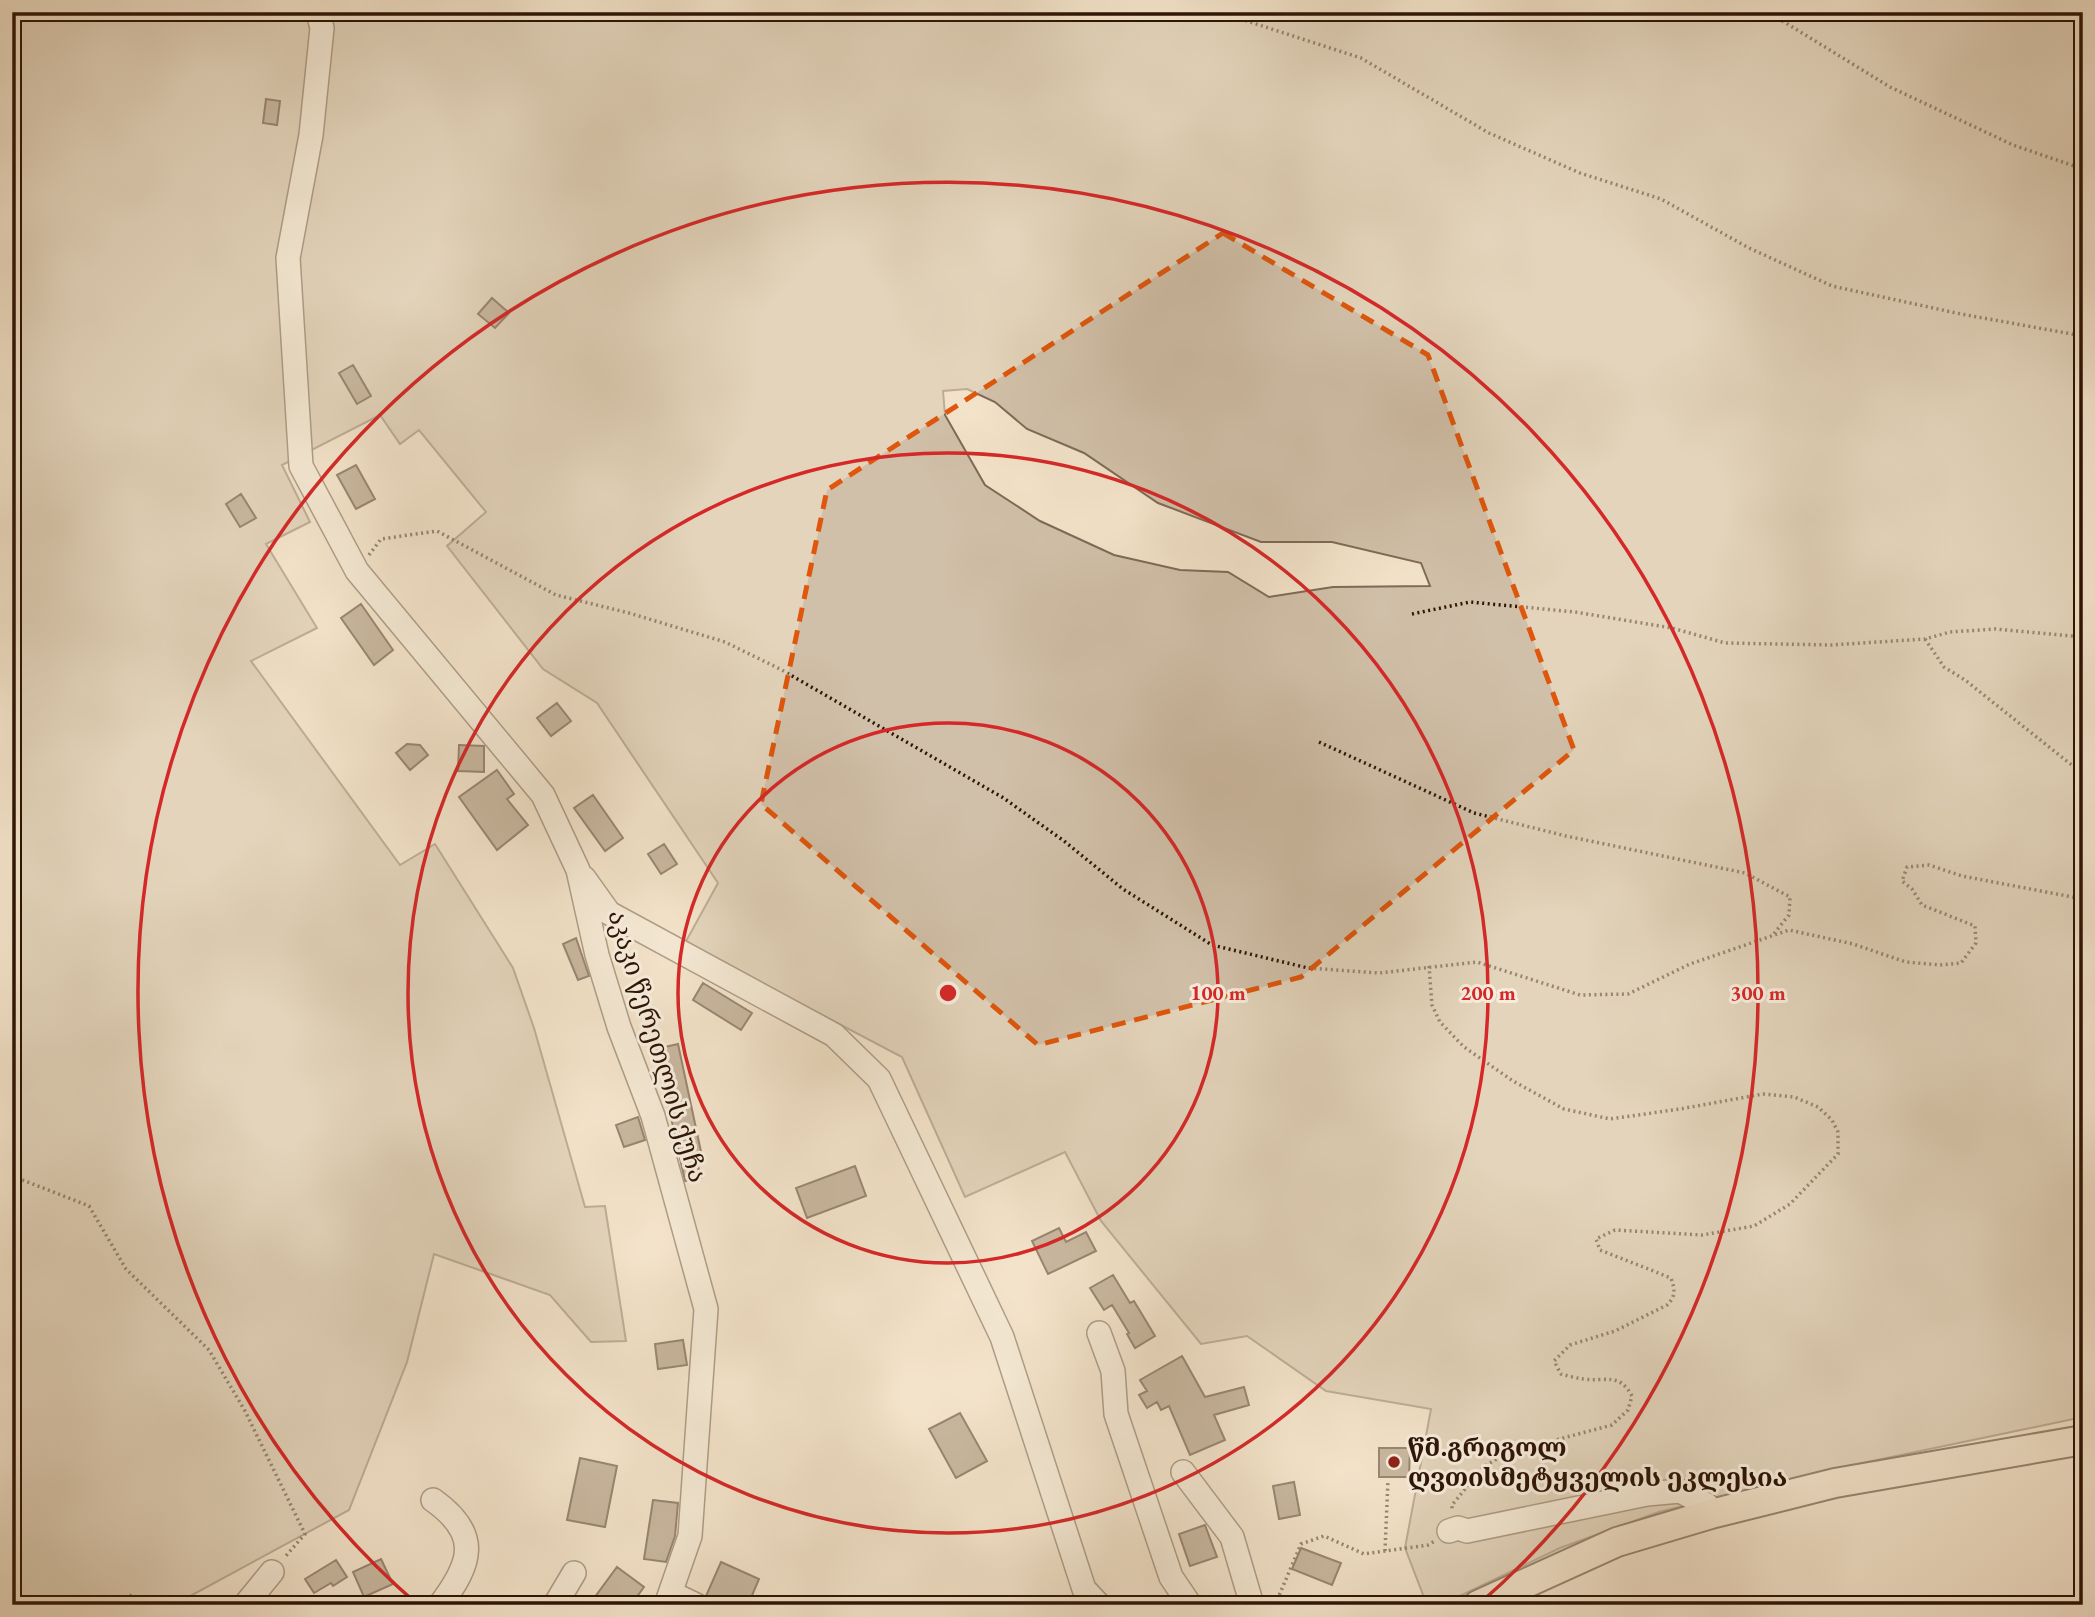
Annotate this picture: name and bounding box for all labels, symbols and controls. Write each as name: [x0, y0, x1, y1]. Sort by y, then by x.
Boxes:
street label: აკაკი წერეთლის ქუჩა: [600, 905, 716, 1187]
text: 100 m: [1190, 979, 1246, 1006]
text: 200 m: [1460, 979, 1516, 1006]
text: 300 m: [1730, 979, 1786, 1006]
centre of rings: [936, 981, 960, 1005]
place label: წმ.გრიგოლ ღვთისმეტყველის ეკლესია: [1408, 1430, 1787, 1494]
marker: წმ.გრიგოლ ღვთისმეტყველის ეკლესია: [1386, 1454, 1402, 1470]

